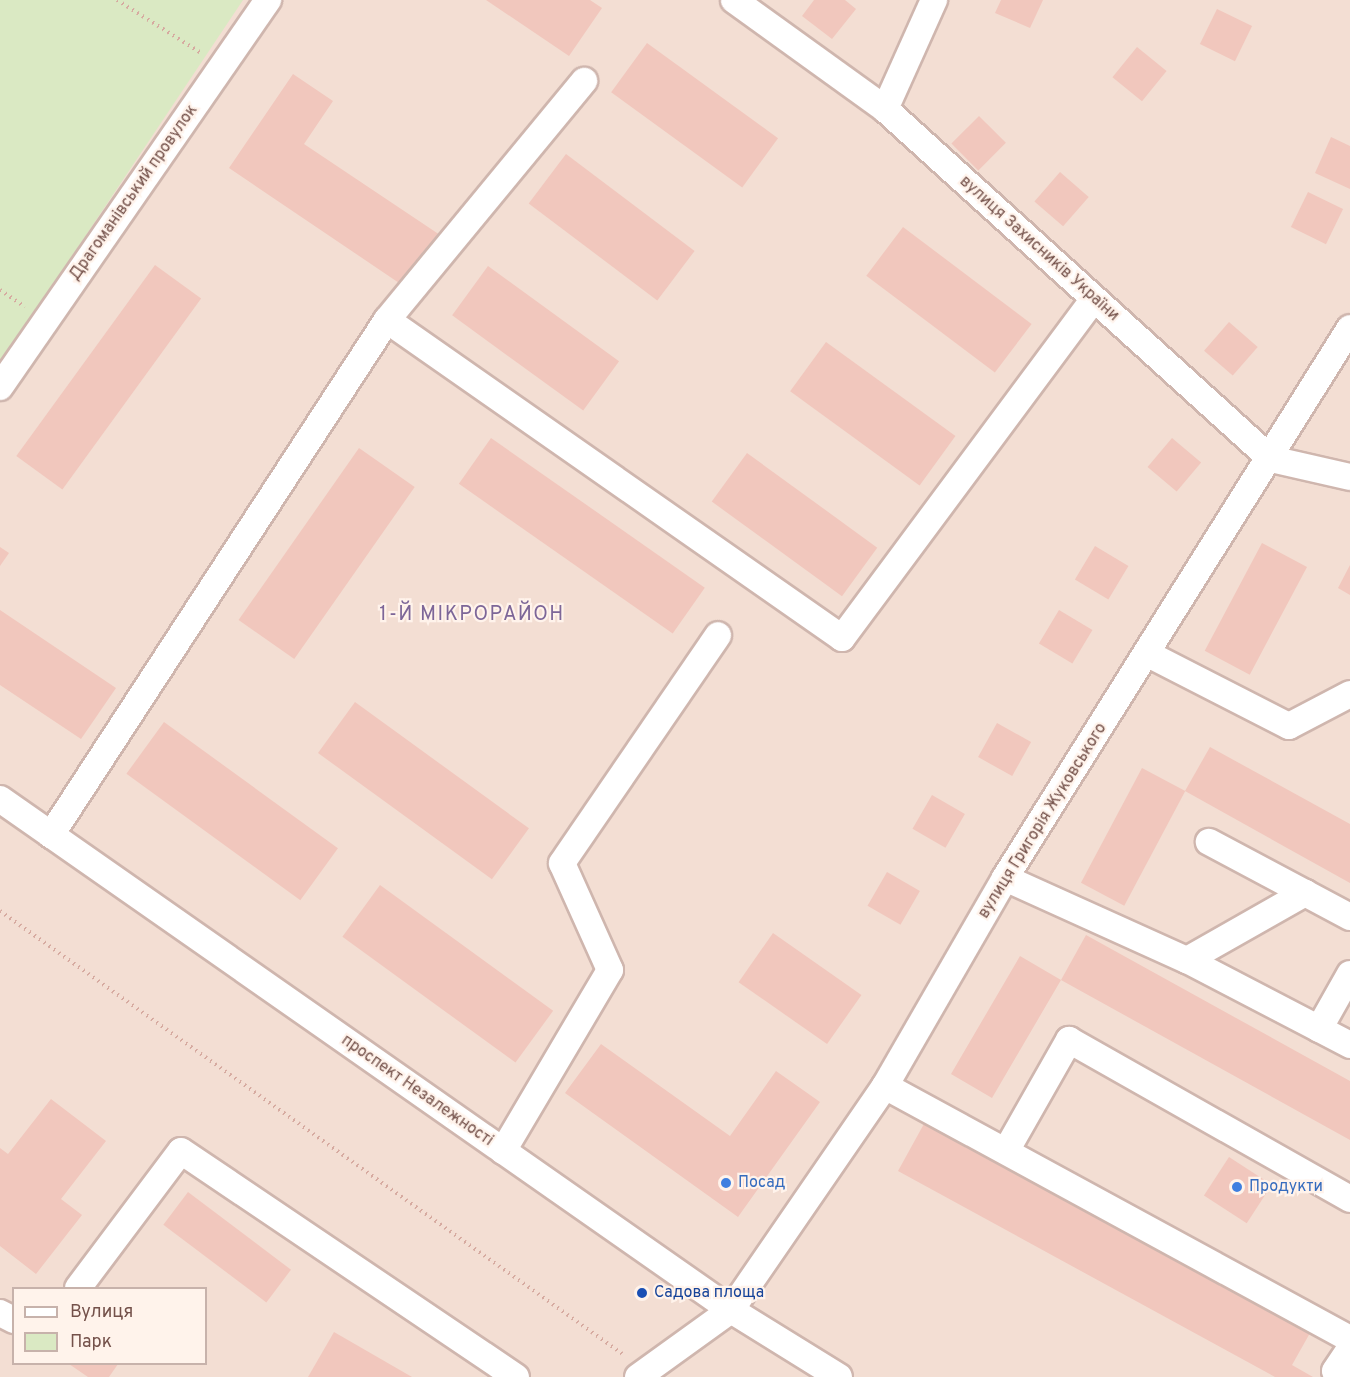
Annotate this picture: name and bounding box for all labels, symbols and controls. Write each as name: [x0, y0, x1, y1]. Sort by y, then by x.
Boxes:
street label: Драгоманівський провулок: [66, 101, 202, 285]
street label: вулиця Захисників України: [955, 172, 1123, 326]
district label: 1-Й МІКРОРАЙОН: [379, 603, 565, 627]
street label: вулиця Григорія Жуковського: [975, 720, 1111, 922]
street label: проспект Незалежності: [337, 1031, 497, 1151]
place label: Посад: [738, 1173, 785, 1193]
marker: Посад: [719, 1176, 733, 1190]
place label: Продукти: [1249, 1177, 1323, 1197]
marker: Продукти: [1230, 1180, 1244, 1194]
place label: Садова площа: [654, 1283, 764, 1303]
marker: Садова площа: [635, 1286, 649, 1300]
legend: [12, 1287, 207, 1365]
text: Вулиця: [70, 1301, 133, 1324]
text: Парк: [70, 1331, 112, 1354]

